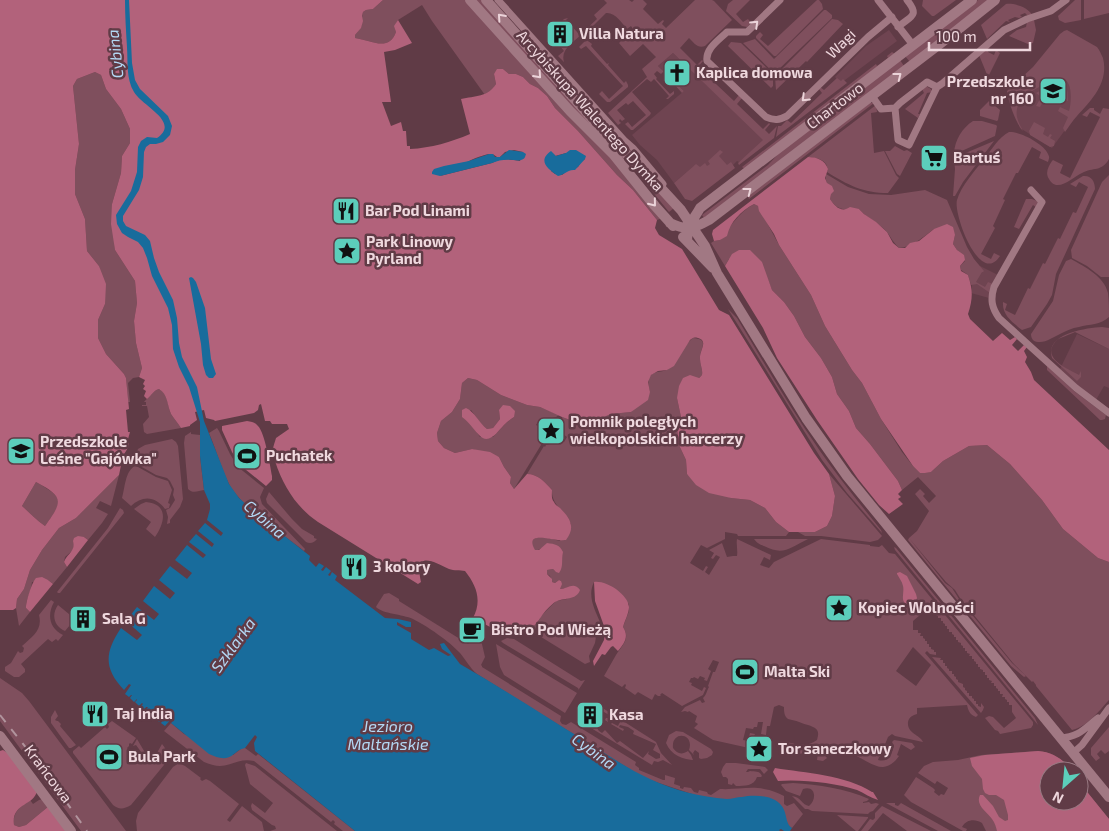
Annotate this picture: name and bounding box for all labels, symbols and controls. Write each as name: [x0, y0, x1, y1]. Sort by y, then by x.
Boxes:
one-way arrow: [498, 14, 507, 23]
building icon: Villa Natura: [545, 19, 575, 49]
scale bar: [929, 20, 1030, 52]
one-way arrow: [749, 21, 758, 30]
place label: Villa Natura: [579, 24, 664, 42]
street label: Wagi: [822, 25, 859, 62]
street label: Arcybiskupa Walentego Dymka: [513, 26, 668, 195]
text: 100 m: [936, 27, 977, 45]
water label: Cybina: [102, 28, 128, 80]
church icon: Kaplica domowa: [662, 58, 692, 88]
place label: Kaplica domowa: [696, 63, 813, 81]
one-way arrow: [532, 70, 541, 79]
place label: Przedszkole nr 160: [947, 72, 1034, 107]
one-way arrow: [892, 73, 901, 81]
school or university icon: Przedszkole nr 160: [1038, 76, 1068, 106]
street label: Chartowo: [802, 78, 866, 132]
one-way arrow: [802, 93, 811, 102]
supermarket icon: Bartuś: [919, 143, 949, 173]
place label: Bartuś: [953, 148, 1001, 166]
one-way arrow: [742, 188, 752, 197]
restaurant icon: Bar Pod Linami: [331, 196, 361, 226]
one-way arrow: [647, 197, 655, 206]
place label: Bar Pod Linami: [365, 201, 470, 219]
place label: Park Linowy Pyrland: [366, 232, 453, 268]
place icon: Park Linowy Pyrland: [332, 236, 362, 266]
place label: Pomnik poległych wielkopolskich harcerzy: [570, 412, 744, 448]
place icon: Pomnik poległych wielkopolskich harcerzy: [536, 416, 566, 446]
place label: Przedszkole Leśne "Gajówka": [40, 432, 157, 467]
school or university icon: Przedszkole Leśne "Gajówka": [6, 436, 36, 466]
sports icon: Puchatek: [232, 441, 262, 471]
place label: Puchatek: [266, 446, 333, 464]
water label: Cybina: [240, 495, 290, 543]
restaurant icon: 3 kolory: [339, 552, 369, 582]
place label: 3 kolory: [373, 557, 431, 576]
place icon: Kopiec Wolności: [824, 593, 854, 623]
place label: Kopiec Wolności: [858, 598, 974, 616]
building icon: Sala G: [68, 604, 98, 634]
place label: Sala G: [102, 609, 146, 627]
water label: Szklarka: [206, 614, 259, 676]
cafe icon: Bistro Pod Wieżą: [457, 615, 487, 645]
place label: Bistro Pod Wieżą: [491, 620, 611, 638]
sports icon: Malta Ski: [730, 657, 760, 687]
place label: Malta Ski: [764, 662, 830, 680]
restaurant icon: Taj India: [80, 699, 110, 729]
building icon: Kasa: [575, 700, 605, 730]
place label: Taj India: [114, 704, 173, 722]
place label: Kasa: [609, 705, 644, 723]
water label: Jezioro Maltańskie: [347, 716, 429, 753]
water label: Cybina: [568, 728, 620, 774]
place icon: Tor saneczkowy: [744, 734, 774, 764]
place label: Tor saneczkowy: [778, 739, 892, 758]
street label: Krańcowa: [21, 741, 76, 806]
sports icon: Bula Park: [94, 742, 124, 772]
place label: Bula Park: [128, 747, 196, 765]
north arrow: [1039, 761, 1089, 811]
text: N: [1050, 788, 1066, 808]

